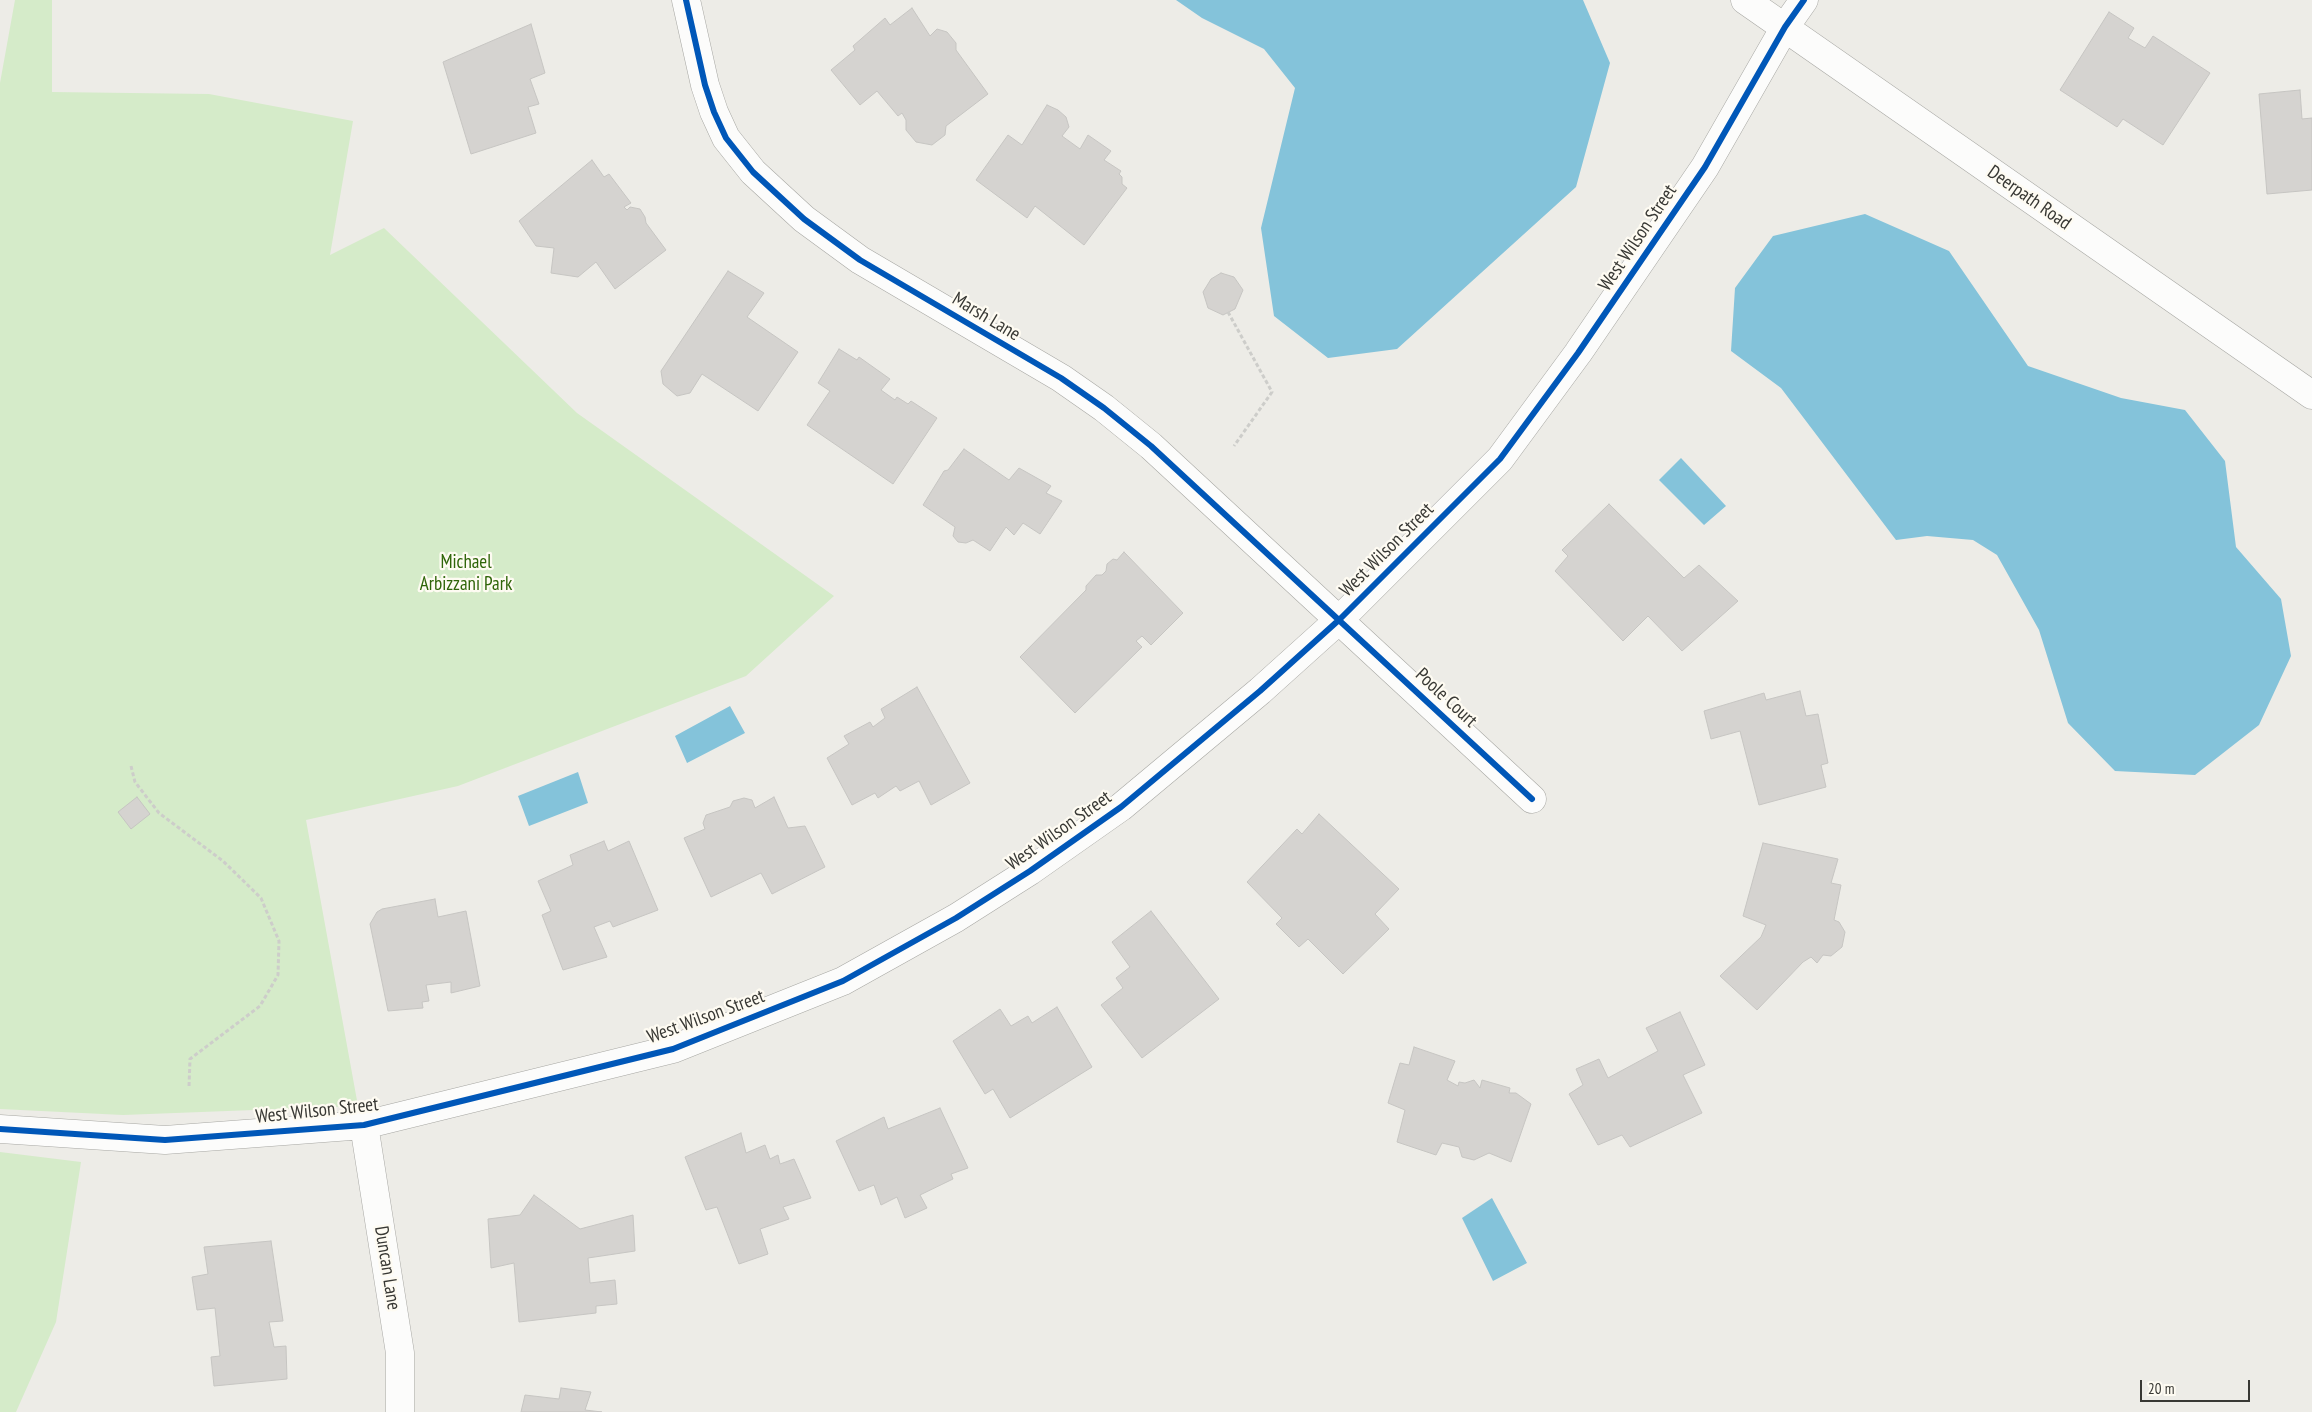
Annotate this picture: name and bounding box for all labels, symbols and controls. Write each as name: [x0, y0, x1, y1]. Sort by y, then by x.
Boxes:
street label: Deerpath Road: [1983, 161, 2075, 235]
street label: West Wilson Street: [1594, 181, 1682, 295]
street label: Marsh Lane: [948, 288, 1024, 346]
street label: West Wilson Street: [1335, 498, 1439, 602]
park label: Michael Arbizzani Park: [420, 552, 512, 596]
street label: Poole Court: [1410, 664, 1482, 732]
street label: West Wilson Street: [1002, 786, 1116, 876]
street label: West Wilson Street: [644, 985, 768, 1049]
street label: West Wilson Street: [255, 1093, 379, 1129]
street label: Duncan Lane: [369, 1224, 405, 1312]
scale bar: [2142, 1370, 2252, 1402]
text: 20 m: [2148, 1379, 2174, 1398]

